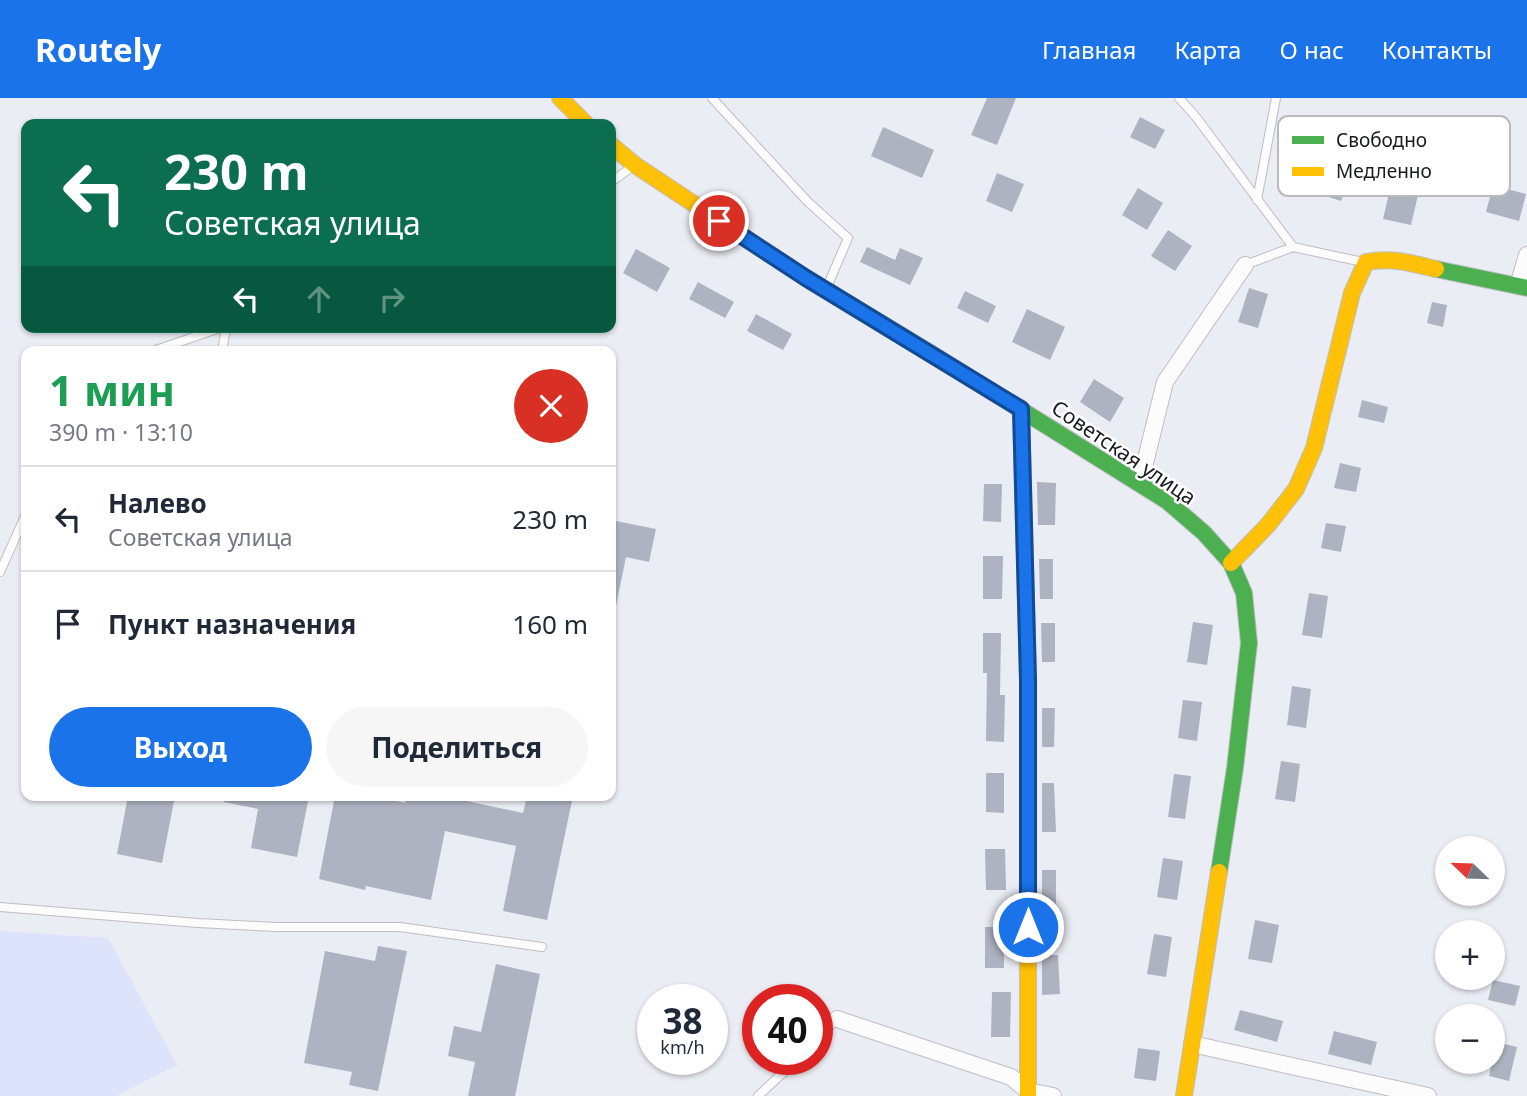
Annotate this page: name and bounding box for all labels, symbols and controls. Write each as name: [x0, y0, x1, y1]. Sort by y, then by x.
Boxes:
text: Routely: [35, 27, 161, 72]
text: Главная: [1042, 33, 1136, 66]
text: Карта: [1174, 33, 1241, 66]
text: О нас: [1279, 33, 1344, 66]
text: Контакты: [1382, 33, 1492, 66]
legend: [1278, 116, 1510, 196]
text: Свободно: [1336, 127, 1427, 153]
text: 230 m: [164, 138, 309, 204]
icon: left: [49, 147, 140, 238]
text: Медленно: [1336, 158, 1432, 184]
pin: [689, 191, 749, 251]
text: Советская улица: [164, 201, 421, 244]
icon: arrive: [700, 202, 738, 240]
icon: left: [227, 280, 265, 318]
icon: ahead: [300, 280, 338, 318]
icon: right: [373, 280, 411, 318]
text: 1 мин: [49, 361, 175, 418]
button: close: [514, 369, 588, 443]
street label: Советская улица: [1046, 393, 1202, 511]
text: 390 m · 13:10: [49, 416, 193, 448]
text: Налево: [108, 485, 207, 521]
icon: left: [49, 500, 87, 538]
text: 230 m: [512, 501, 588, 537]
text: Советская улица: [108, 521, 293, 553]
icon: arrive: [49, 605, 87, 643]
text: Пункт назначения: [108, 606, 356, 642]
text: 160 m: [512, 606, 588, 642]
button: Выход: [49, 707, 312, 787]
button: Поделиться: [326, 707, 588, 787]
north arrow: [1435, 836, 1505, 906]
map controls: [1435, 836, 1505, 1074]
position arrow: [991, 890, 1065, 964]
button: +: [1435, 920, 1505, 990]
speed limit sign: 40: [742, 984, 833, 1075]
text: 38: [662, 997, 703, 1044]
button: −: [1435, 1004, 1505, 1074]
text: km/h: [660, 1035, 705, 1059]

